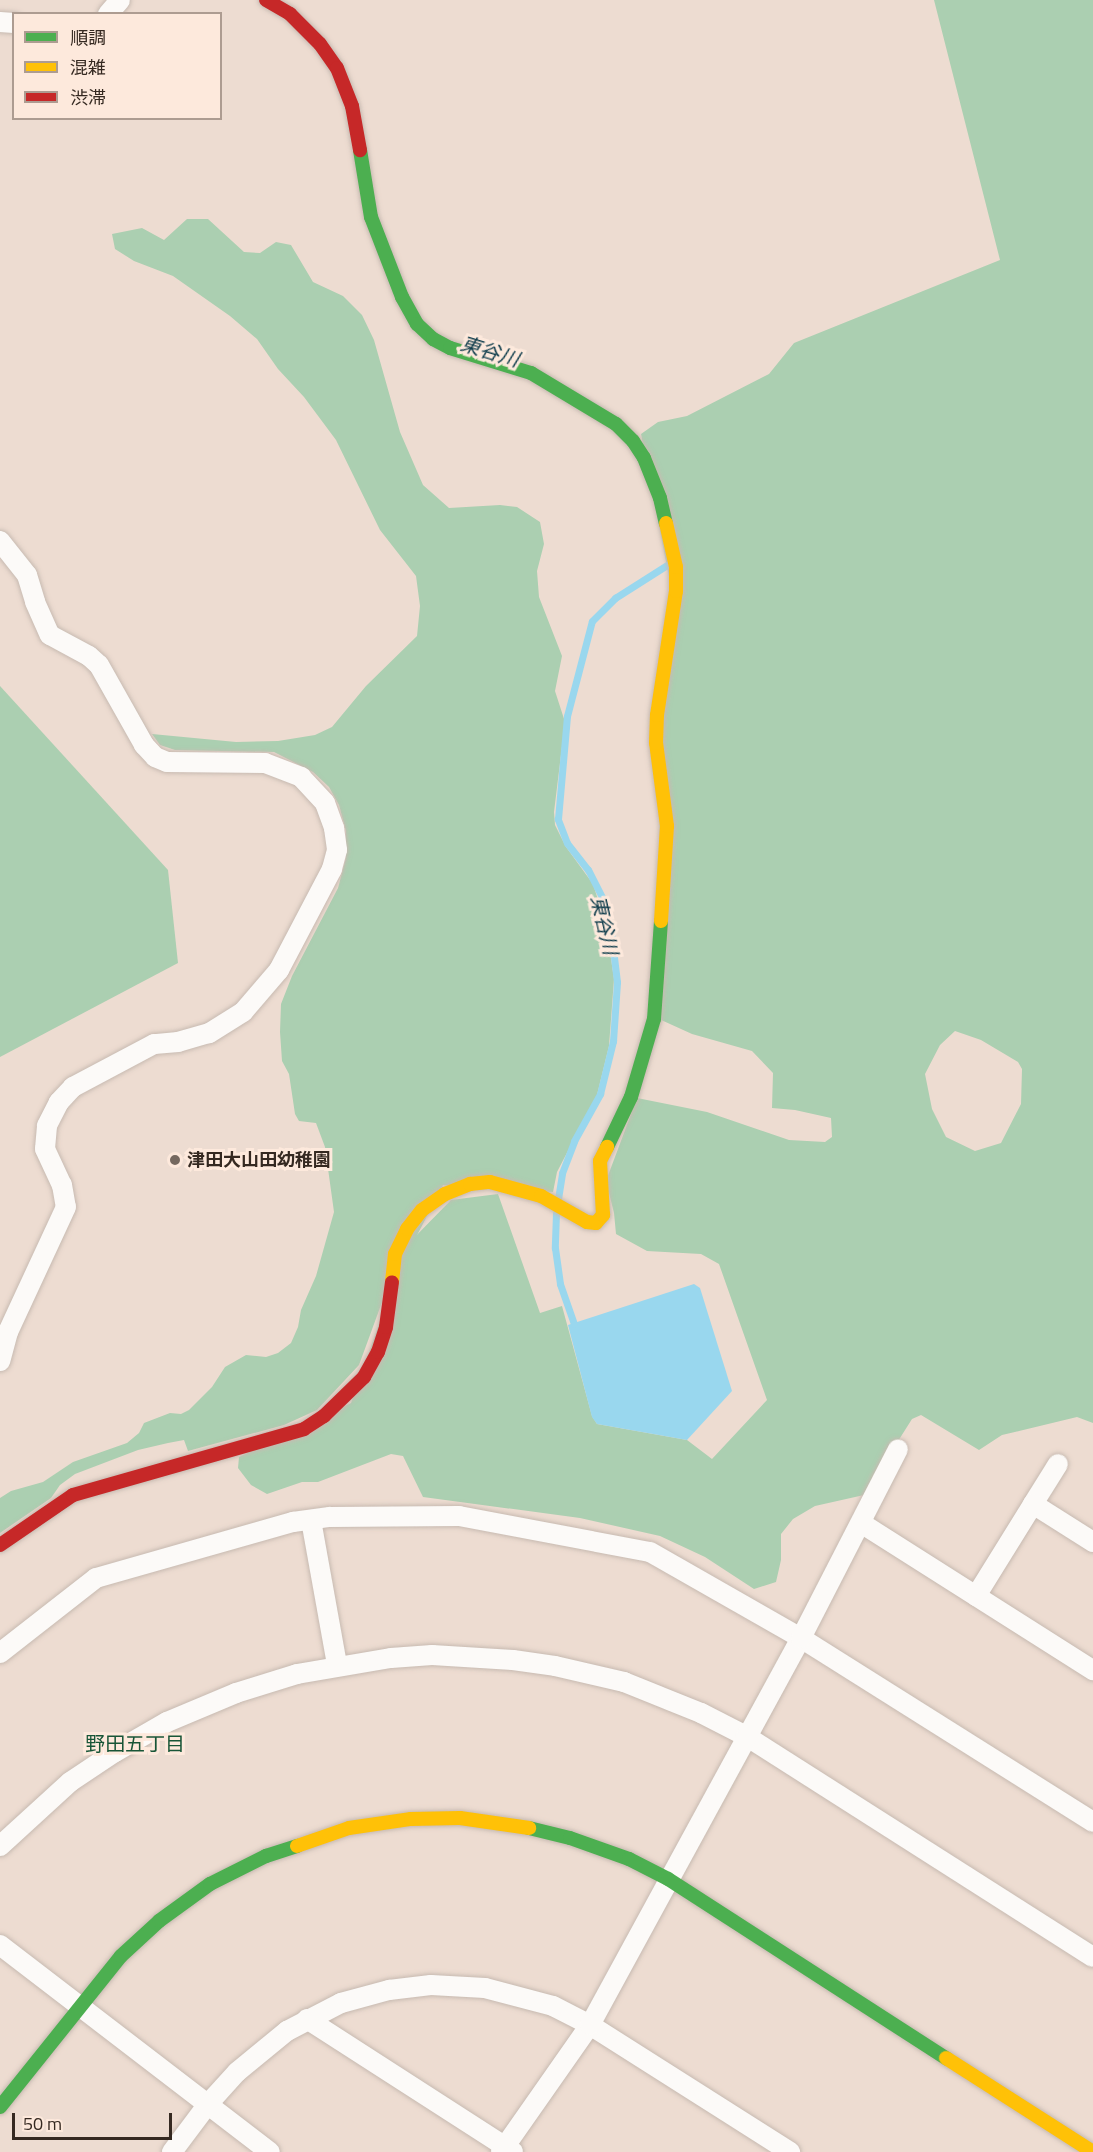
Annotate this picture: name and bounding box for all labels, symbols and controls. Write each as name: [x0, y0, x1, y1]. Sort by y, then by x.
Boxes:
legend: [12, 12, 222, 120]
text: 順調: [70, 24, 106, 51]
text: 混雑: [70, 54, 106, 81]
text: 渋滞: [70, 84, 106, 111]
water label: 東谷川: [458, 331, 522, 371]
water label: 東谷川: [587, 893, 623, 957]
place label: 津田大山田幼稚園: [187, 1149, 331, 1171]
marker: 津田大山田幼稚園: [168, 1153, 182, 1167]
district label: 野田五丁目: [85, 1731, 185, 1755]
scale bar: [15, 2101, 176, 2139]
text: 50 m: [23, 2110, 62, 2137]

